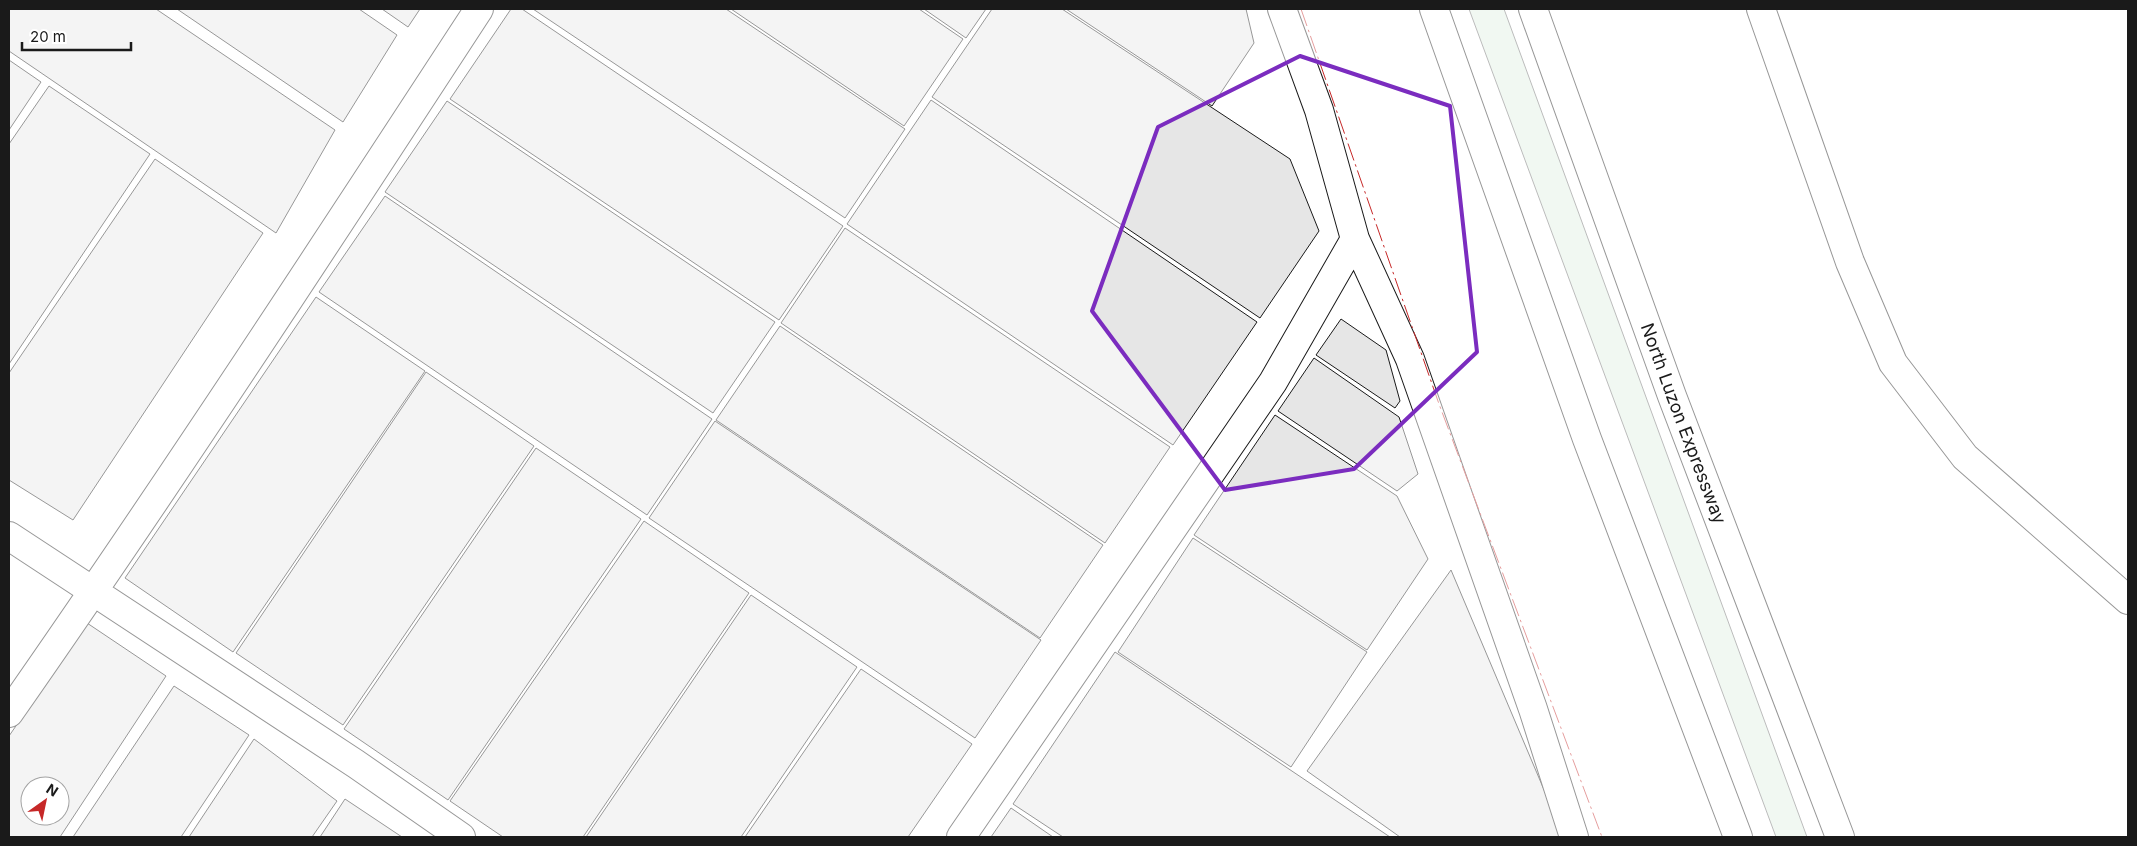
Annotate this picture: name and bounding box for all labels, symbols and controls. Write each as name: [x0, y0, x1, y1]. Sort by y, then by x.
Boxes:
scale bar: [22, 20, 131, 52]
text: 20 m: [30, 27, 66, 46]
street label: North Luzon Expressway: [1637, 320, 1731, 527]
north arrow: [20, 776, 70, 826]
text: N: [43, 780, 61, 800]

